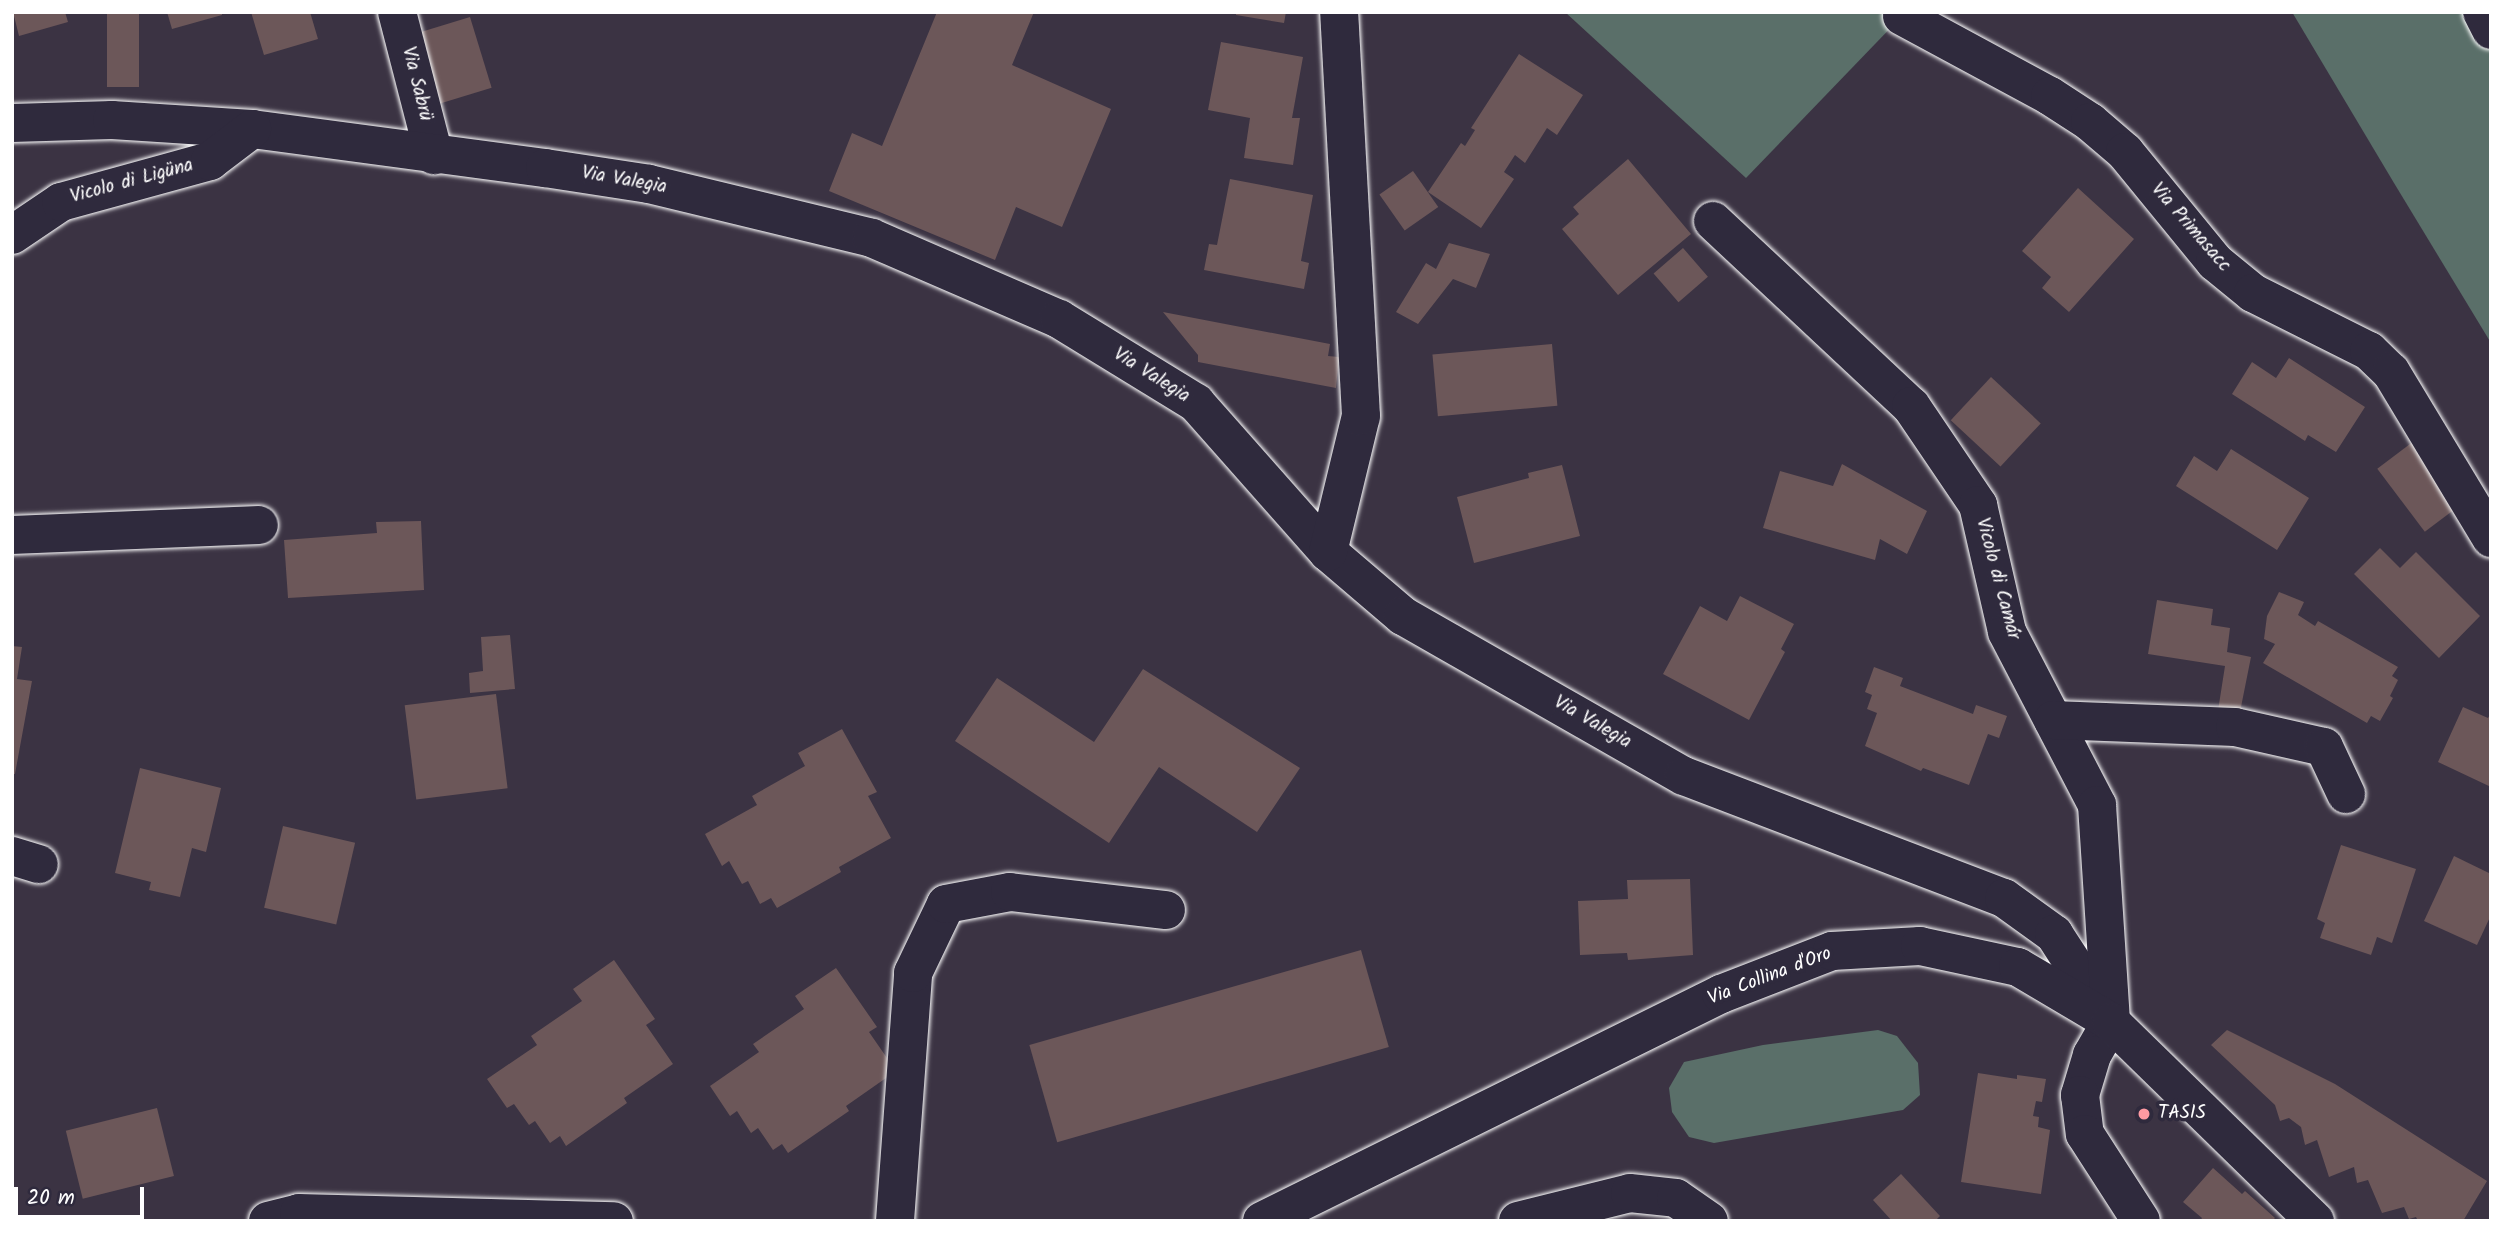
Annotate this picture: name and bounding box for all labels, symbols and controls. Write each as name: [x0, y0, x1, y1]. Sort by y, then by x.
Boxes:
street label: Via Sabrü: [396, 45, 436, 123]
street label: Vicolo di Ligüna: [68, 155, 196, 209]
street label: Via Valegia: [580, 162, 668, 200]
street label: Via Primasacc: [2145, 179, 2235, 277]
street label: Via Valegia: [1109, 344, 1193, 408]
street label: Vicolo di Camár: [1970, 516, 2024, 642]
street label: Via Valegia: [1549, 692, 1635, 754]
street label: Via Collina d'Oro: [1705, 943, 1835, 1011]
place label: TASIS: [2158, 1103, 2206, 1125]
marker: TASIS: [2136, 1106, 2152, 1122]
scale bar: [18, 1174, 147, 1218]
text: 20 m: [27, 1182, 75, 1215]

